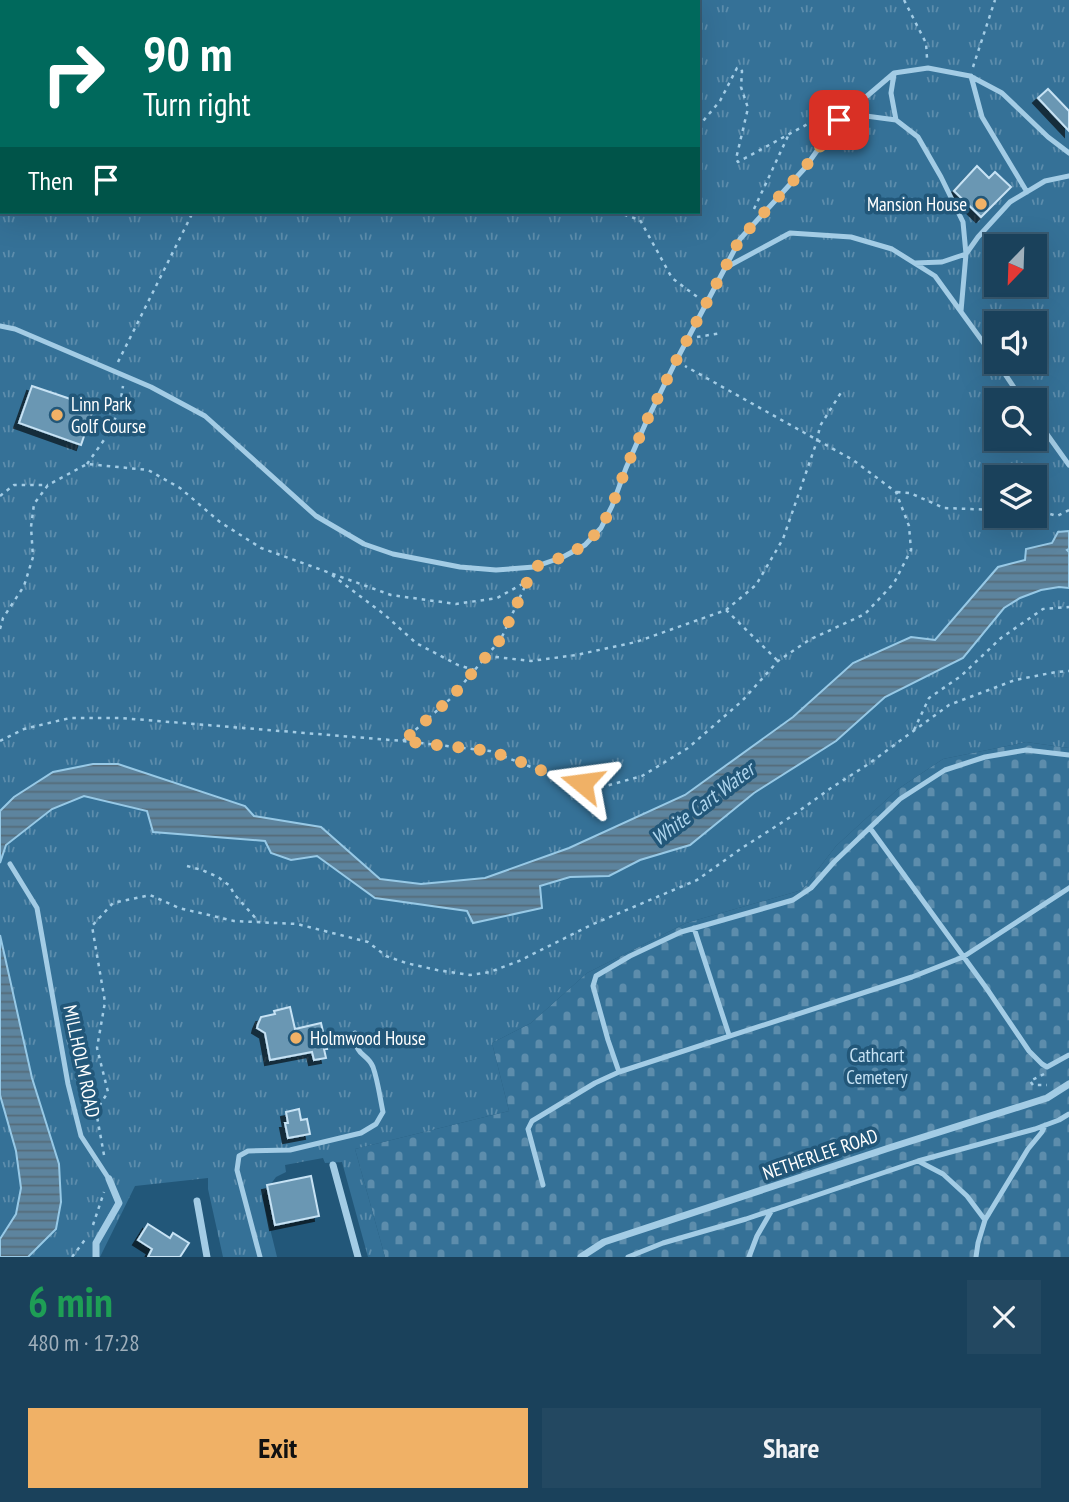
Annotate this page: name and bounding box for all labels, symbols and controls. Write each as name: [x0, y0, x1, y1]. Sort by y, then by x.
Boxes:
text: 90 m: [143, 21, 232, 85]
icon: right: [28, 28, 119, 119]
text: Turn right: [143, 83, 251, 125]
pin: [809, 90, 869, 150]
icon: arrive: [820, 101, 858, 139]
icon: arrive: [87, 161, 125, 199]
text: Then: [28, 164, 73, 197]
place label: Mansion House: [867, 192, 967, 216]
marker: Mansion House: [973, 196, 989, 212]
north arrow: [984, 234, 1046, 298]
map controls: [984, 234, 1047, 528]
button: sound: [984, 311, 1047, 374]
button: search: [984, 388, 1047, 451]
place label: Linn Park Golf Course: [71, 392, 146, 438]
marker: Linn Park Golf Course: [49, 407, 65, 423]
button: layers: [984, 465, 1047, 528]
position arrow: [545, 746, 619, 820]
water label: White Cart Water: [646, 754, 762, 851]
street label: MILLHOLM ROAD: [58, 1002, 106, 1120]
place label: Holmwood House: [310, 1026, 426, 1050]
marker: Holmwood House: [288, 1030, 304, 1046]
park label: Cathcart Cemetery: [846, 1043, 909, 1089]
street label: NETHERLEE ROAD: [759, 1123, 881, 1185]
text: 6 min: [28, 1274, 113, 1329]
button: close: [967, 1280, 1041, 1354]
text: 480 m · 17:28: [28, 1328, 140, 1357]
button: Exit: [28, 1408, 528, 1488]
button: Share: [542, 1408, 1041, 1488]

